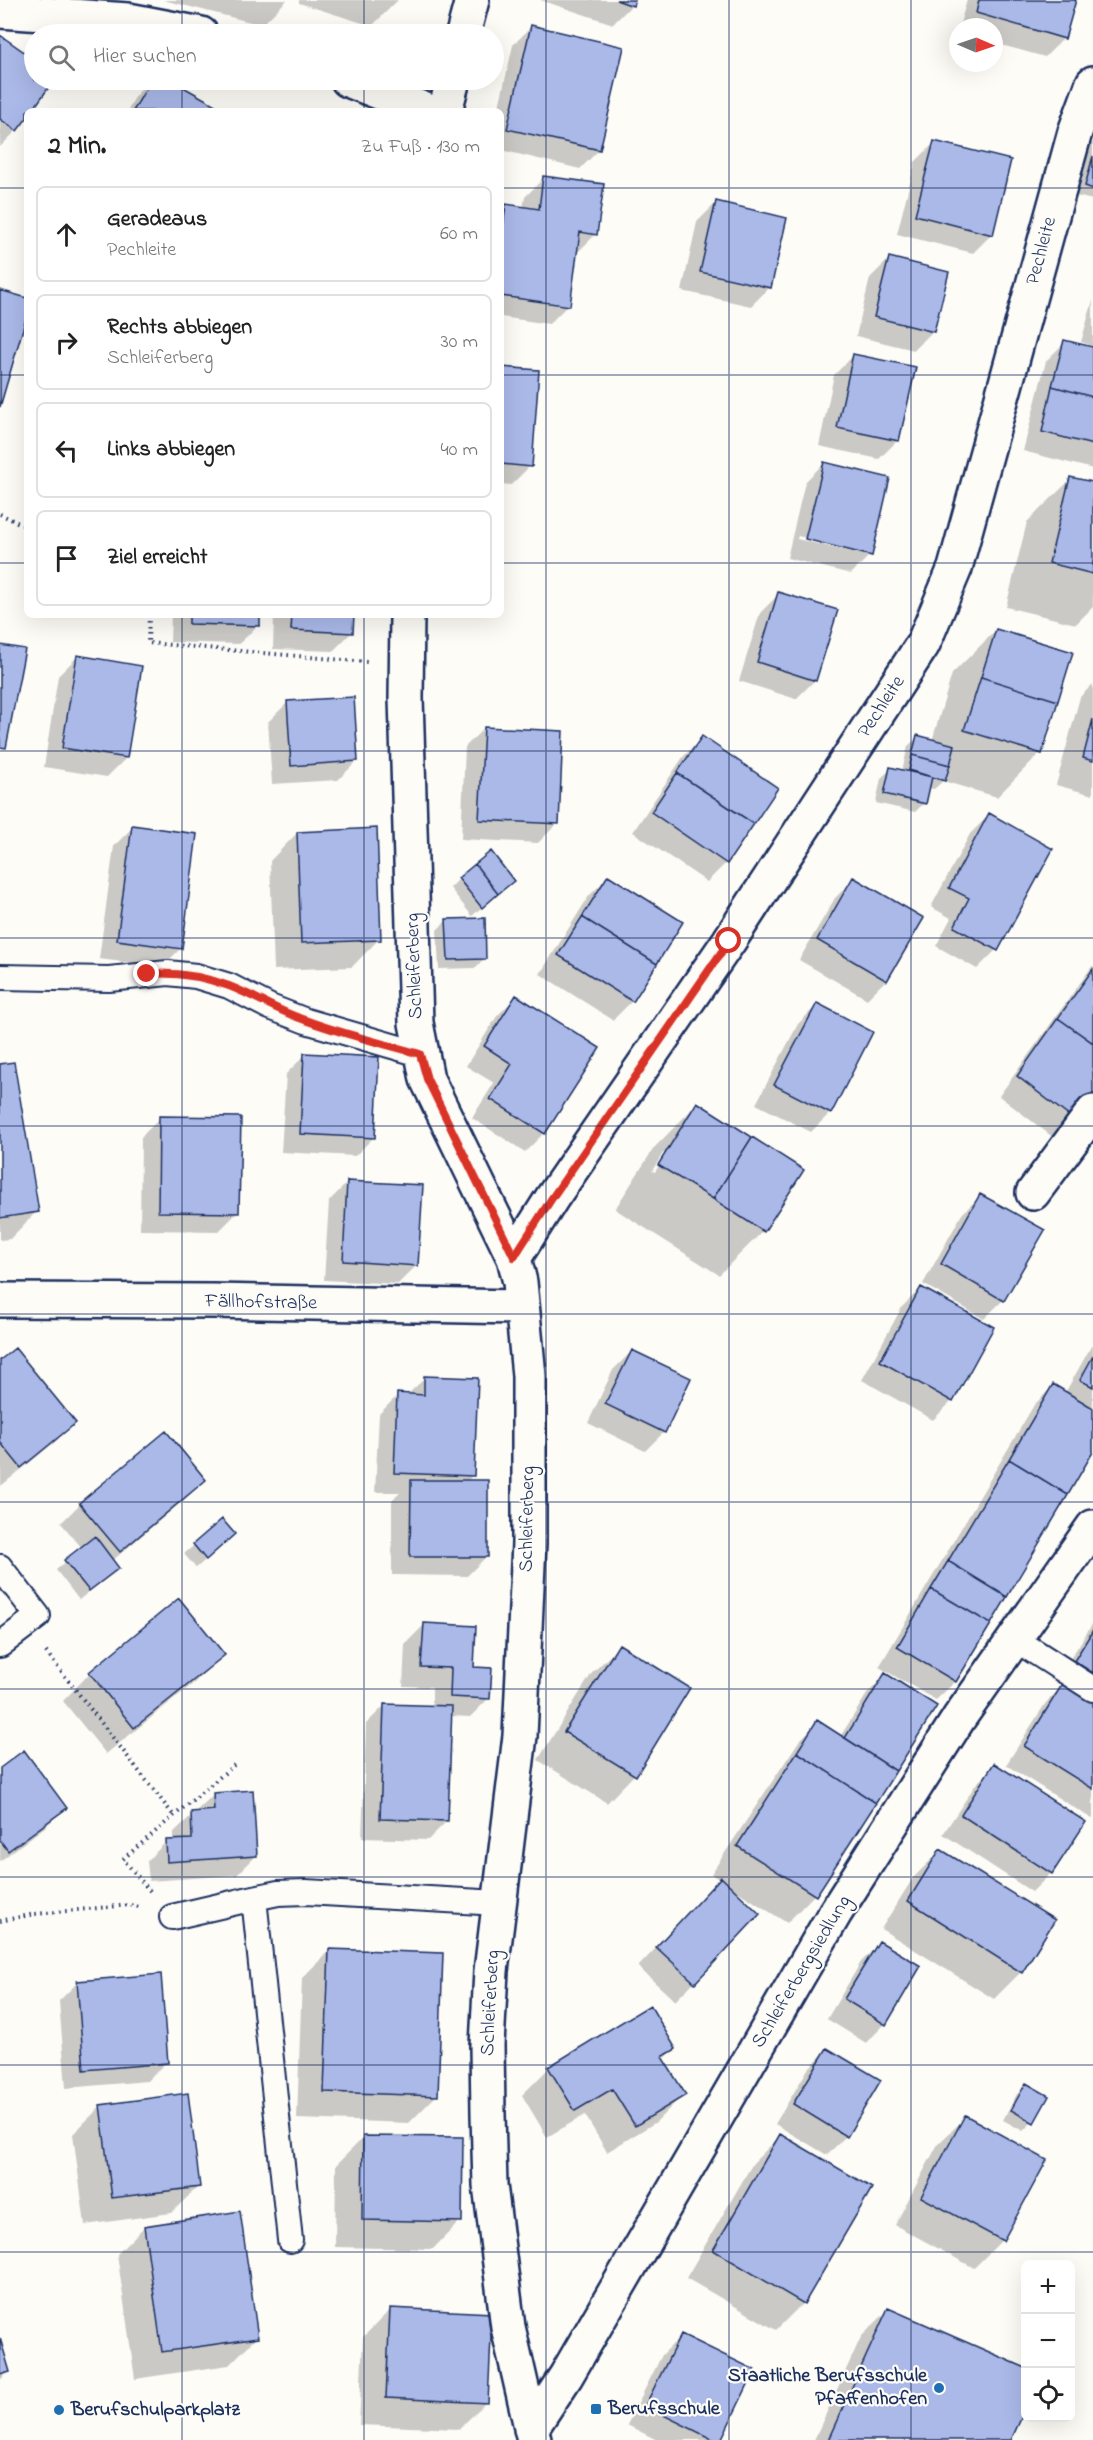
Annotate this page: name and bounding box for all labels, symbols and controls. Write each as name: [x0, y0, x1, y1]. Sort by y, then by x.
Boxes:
north arrow: [949, 18, 1003, 72]
search box: [24, 24, 504, 90]
icon: search: [45, 41, 78, 74]
text: Hier suchen: [93, 41, 197, 73]
text: 2 Min.: [48, 128, 106, 166]
text: Zu Fuß · 130 m: [361, 133, 480, 162]
text: Geradeaus: [107, 204, 207, 236]
street label: Pechleite: [1019, 214, 1065, 288]
icon: ahead: [50, 218, 83, 251]
text: 60 m: [440, 220, 478, 249]
text: Pechleite: [107, 236, 176, 265]
text: Rechts abbiegen: [107, 312, 252, 344]
icon: right: [50, 326, 83, 359]
text: 30 m: [441, 328, 478, 357]
text: Schleiferberg: [107, 344, 213, 373]
icon: left: [50, 434, 83, 467]
text: Links abbiegen: [107, 434, 235, 466]
text: 40 m: [441, 436, 478, 465]
icon: arrive: [50, 542, 83, 575]
text: Ziel erreicht: [107, 542, 207, 574]
street label: Pechleite: [851, 670, 913, 744]
street label: Schleiferberg: [399, 912, 432, 1020]
route start: [715, 927, 741, 953]
route end: [133, 960, 159, 986]
street label: Fällhofstraße: [204, 1288, 317, 1318]
street label: Schleiferberg: [513, 1466, 544, 1572]
street label: Schleiferbergsiedlung: [745, 1890, 860, 2055]
street label: Schleiferberg: [474, 1949, 509, 2057]
map controls: [1021, 2260, 1075, 2422]
button: +: [1021, 2260, 1075, 2314]
button: −: [1021, 2314, 1075, 2368]
place label: Staatliche Berufsschule Pfaffenhofen: [728, 2362, 928, 2414]
button: locate: [1021, 2368, 1075, 2422]
marker: Staatliche Berufsschule Pfaffenhofen: [932, 2381, 946, 2395]
place label: Berufsschule: [607, 2395, 721, 2424]
place label: Berufschulparkplatz: [70, 2396, 240, 2425]
marker: Berufsschule: [589, 2402, 603, 2416]
marker: Berufschulparkplatz: [52, 2403, 66, 2417]

